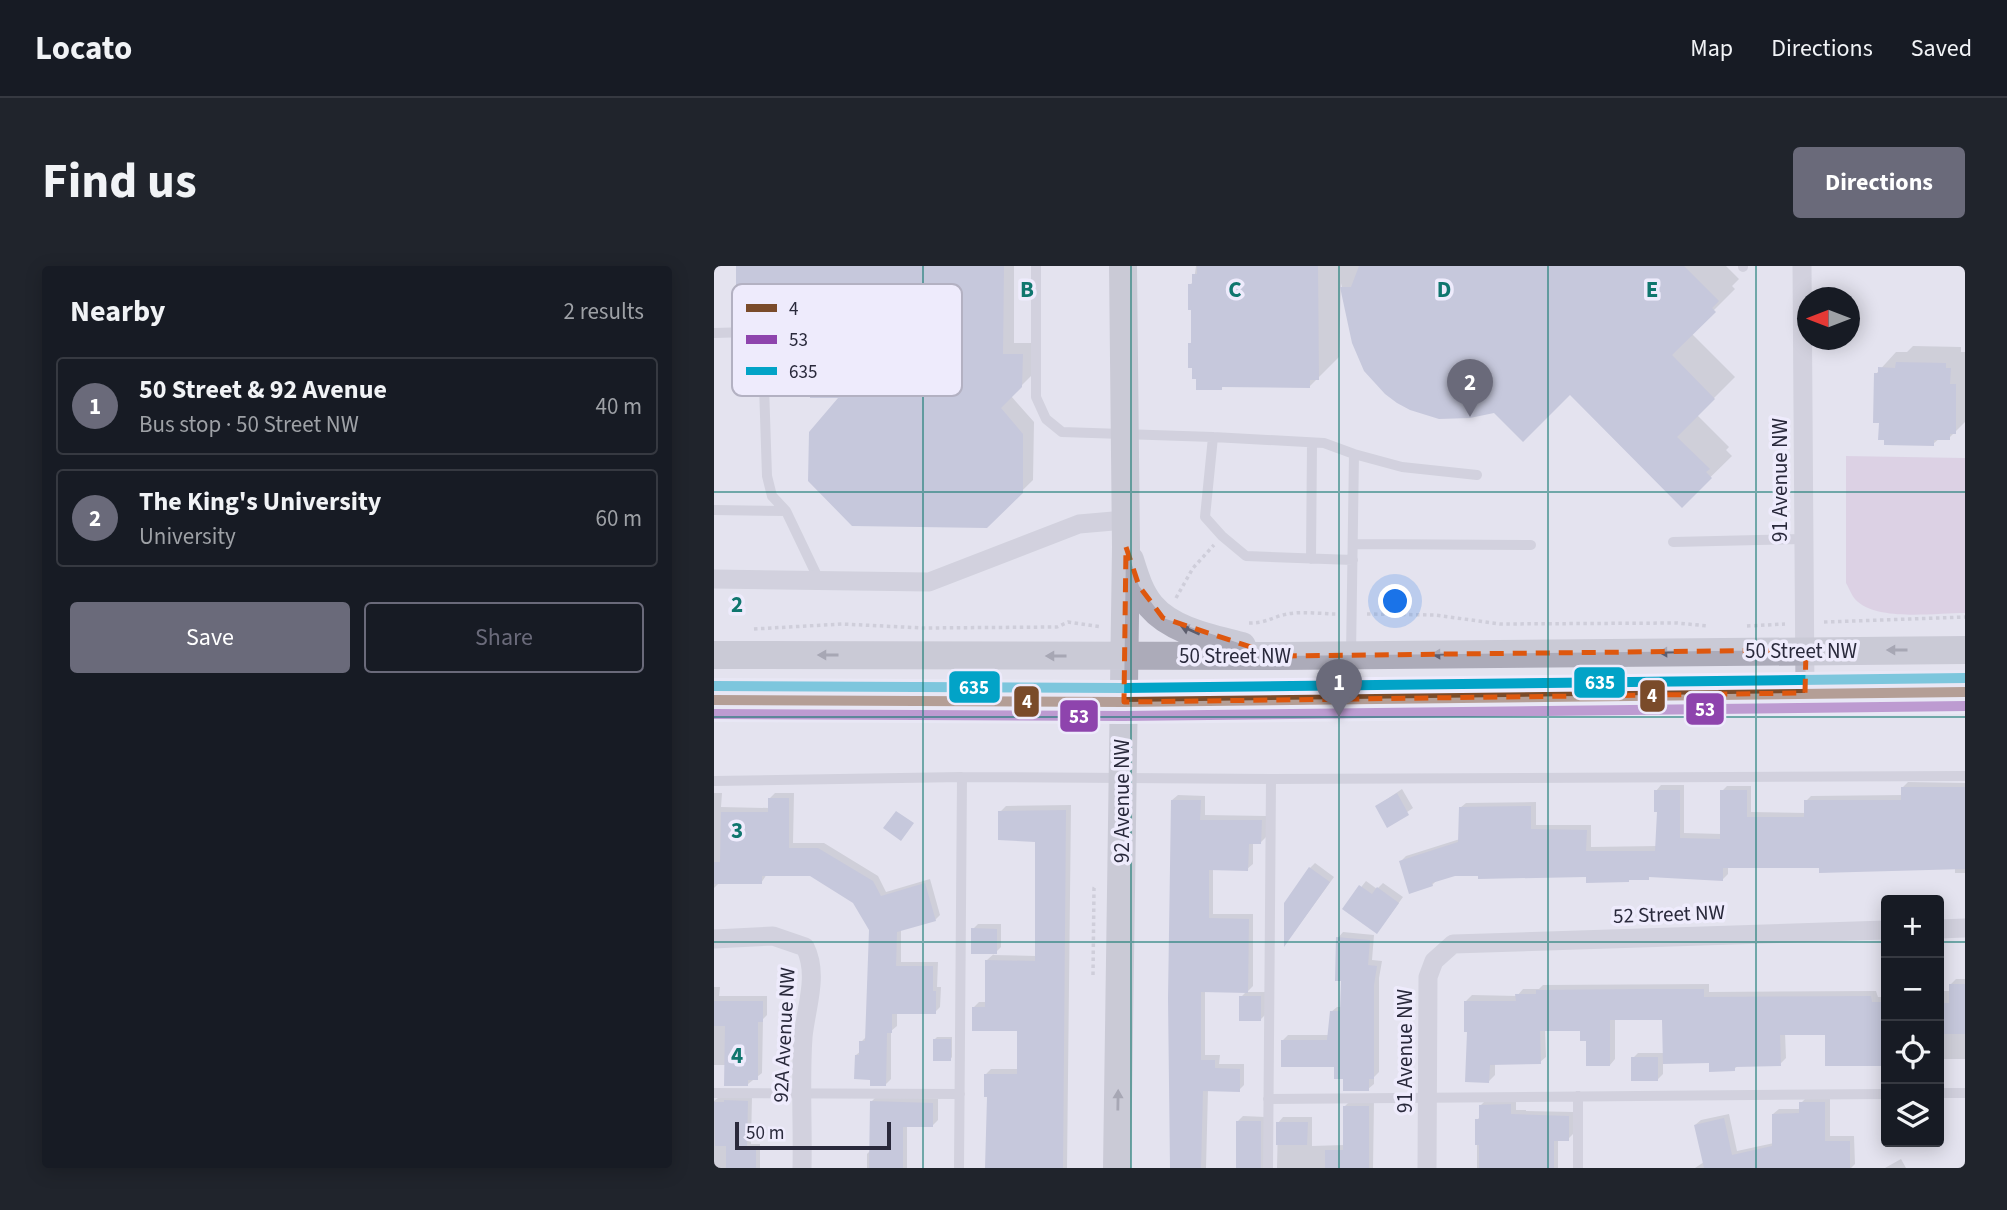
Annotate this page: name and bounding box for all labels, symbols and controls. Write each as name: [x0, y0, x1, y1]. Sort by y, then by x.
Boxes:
text: Locato: [35, 25, 132, 72]
text: Map: [1690, 31, 1733, 66]
text: Directions: [1771, 31, 1873, 66]
text: Saved: [1911, 31, 1972, 66]
text: Find us: [42, 147, 197, 217]
button: Directions: [1793, 147, 1965, 218]
text: B: [1020, 273, 1034, 306]
text: C: [1228, 273, 1242, 306]
text: D: [1437, 273, 1451, 306]
text: E: [1646, 273, 1658, 306]
legend: [732, 284, 962, 396]
north arrow: [1797, 287, 1860, 350]
text: Nearby: [70, 290, 165, 333]
text: 2 results: [564, 295, 644, 328]
text: 4: [789, 296, 798, 323]
text: 53: [789, 327, 808, 354]
text: 635: [789, 359, 817, 386]
pin: 2: [1447, 359, 1493, 417]
text: 50 Street & 92 Avenue: [139, 371, 387, 408]
text: 1: [89, 390, 101, 423]
text: 40 m: [595, 390, 642, 423]
text: Bus stop · 50 Street NW: [139, 408, 359, 441]
street label: 91 Avenue NW: [1765, 417, 1795, 542]
text: The King's University: [139, 483, 381, 520]
text: 2: [89, 502, 101, 535]
text: 60 m: [595, 502, 642, 535]
text: University: [139, 520, 236, 553]
your location: [1378, 584, 1412, 618]
text: 2: [731, 588, 743, 621]
button: Save: [70, 602, 350, 673]
button: Share: [364, 602, 644, 673]
one-way arrow: [1179, 624, 1200, 635]
street label: 50 Street NW: [1745, 636, 1857, 666]
street label: 50 Street NW: [1179, 641, 1291, 671]
one-way arrow: [1886, 644, 1908, 656]
one-way arrow: [1658, 646, 1680, 658]
one-way arrow: [817, 649, 839, 661]
one-way arrow: [1431, 649, 1453, 660]
one-way arrow: [1044, 650, 1066, 662]
pin: 1: [1316, 659, 1362, 717]
line badge: 635: [1573, 666, 1626, 699]
line badge: 635: [948, 670, 1001, 704]
text: 635: [1585, 670, 1615, 697]
text: 635: [959, 675, 989, 702]
line badge: 4: [1639, 679, 1666, 713]
text: 4: [1647, 683, 1657, 710]
line badge: 4: [1013, 685, 1040, 718]
text: 4: [1022, 689, 1032, 716]
line badge: 53: [1685, 692, 1725, 726]
text: 53: [1695, 697, 1715, 724]
line badge: 53: [1059, 699, 1099, 733]
text: 53: [1069, 704, 1089, 731]
street label: 92 Avenue NW: [1107, 738, 1137, 863]
text: 3: [731, 814, 743, 847]
map controls: [1881, 895, 1944, 1147]
button: +: [1881, 895, 1944, 958]
street label: 52 Street NW: [1613, 897, 1726, 931]
button: −: [1881, 958, 1944, 1021]
street label: 92A Avenue NW: [765, 966, 803, 1103]
street label: 91 Avenue NW: [1390, 988, 1420, 1113]
button: locate: [1881, 1021, 1944, 1084]
text: 4: [731, 1039, 743, 1072]
button: layers: [1881, 1084, 1944, 1147]
one-way arrow: [1112, 1089, 1124, 1111]
scale bar: [735, 1119, 891, 1151]
text: 50 m: [746, 1120, 784, 1147]

